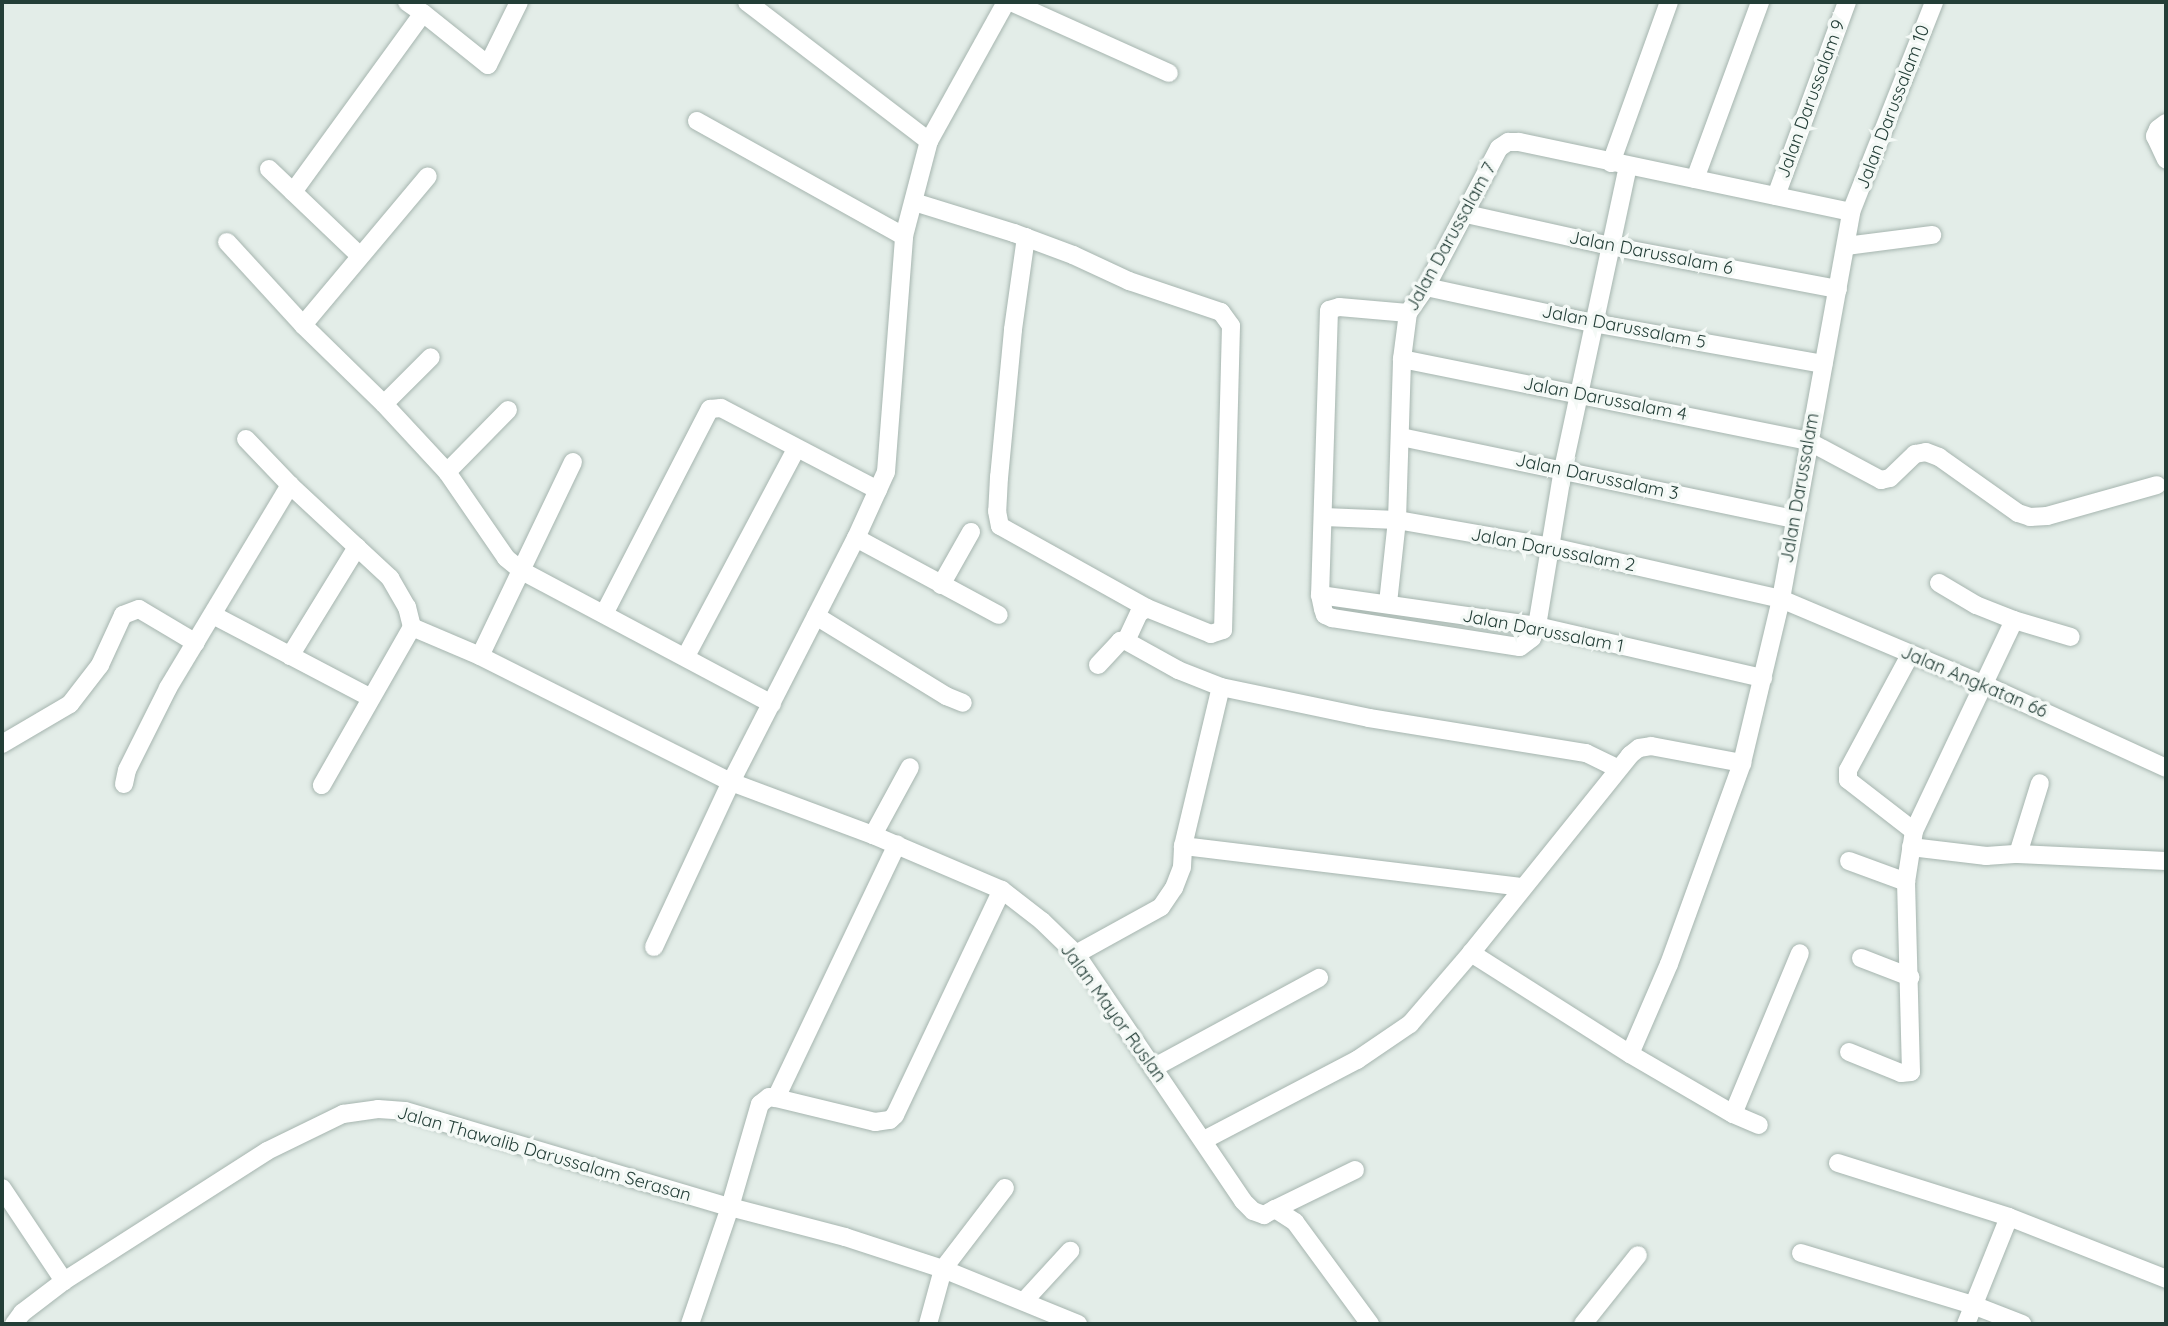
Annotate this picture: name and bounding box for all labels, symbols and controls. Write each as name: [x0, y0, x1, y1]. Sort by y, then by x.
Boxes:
street label: Jalan Darussalam 9: [1772, 17, 1850, 181]
street label: Jalan Darussalam 10: [1852, 22, 1934, 192]
street label: Jalan Darussalam 7: [1401, 159, 1501, 315]
street label: Jalan Darussalam 6: [1567, 227, 1735, 279]
street label: Jalan Darussalam 5: [1540, 300, 1708, 354]
street label: Jalan Darussalam 4: [1521, 373, 1689, 425]
street label: Jalan Darussalam: [1776, 411, 1824, 565]
street label: Jalan Darussalam 3: [1513, 449, 1681, 505]
street label: Jalan Darussalam 2: [1469, 523, 1637, 577]
street label: Jalan Darussalam 1: [1461, 605, 1625, 657]
street label: Jalan Angkatan 66: [1898, 641, 2050, 723]
street label: Jalan Mayor Ruslan: [1055, 939, 1171, 1087]
street label: Jalan Thawalib Darussalam Serasan: [394, 1102, 694, 1206]

